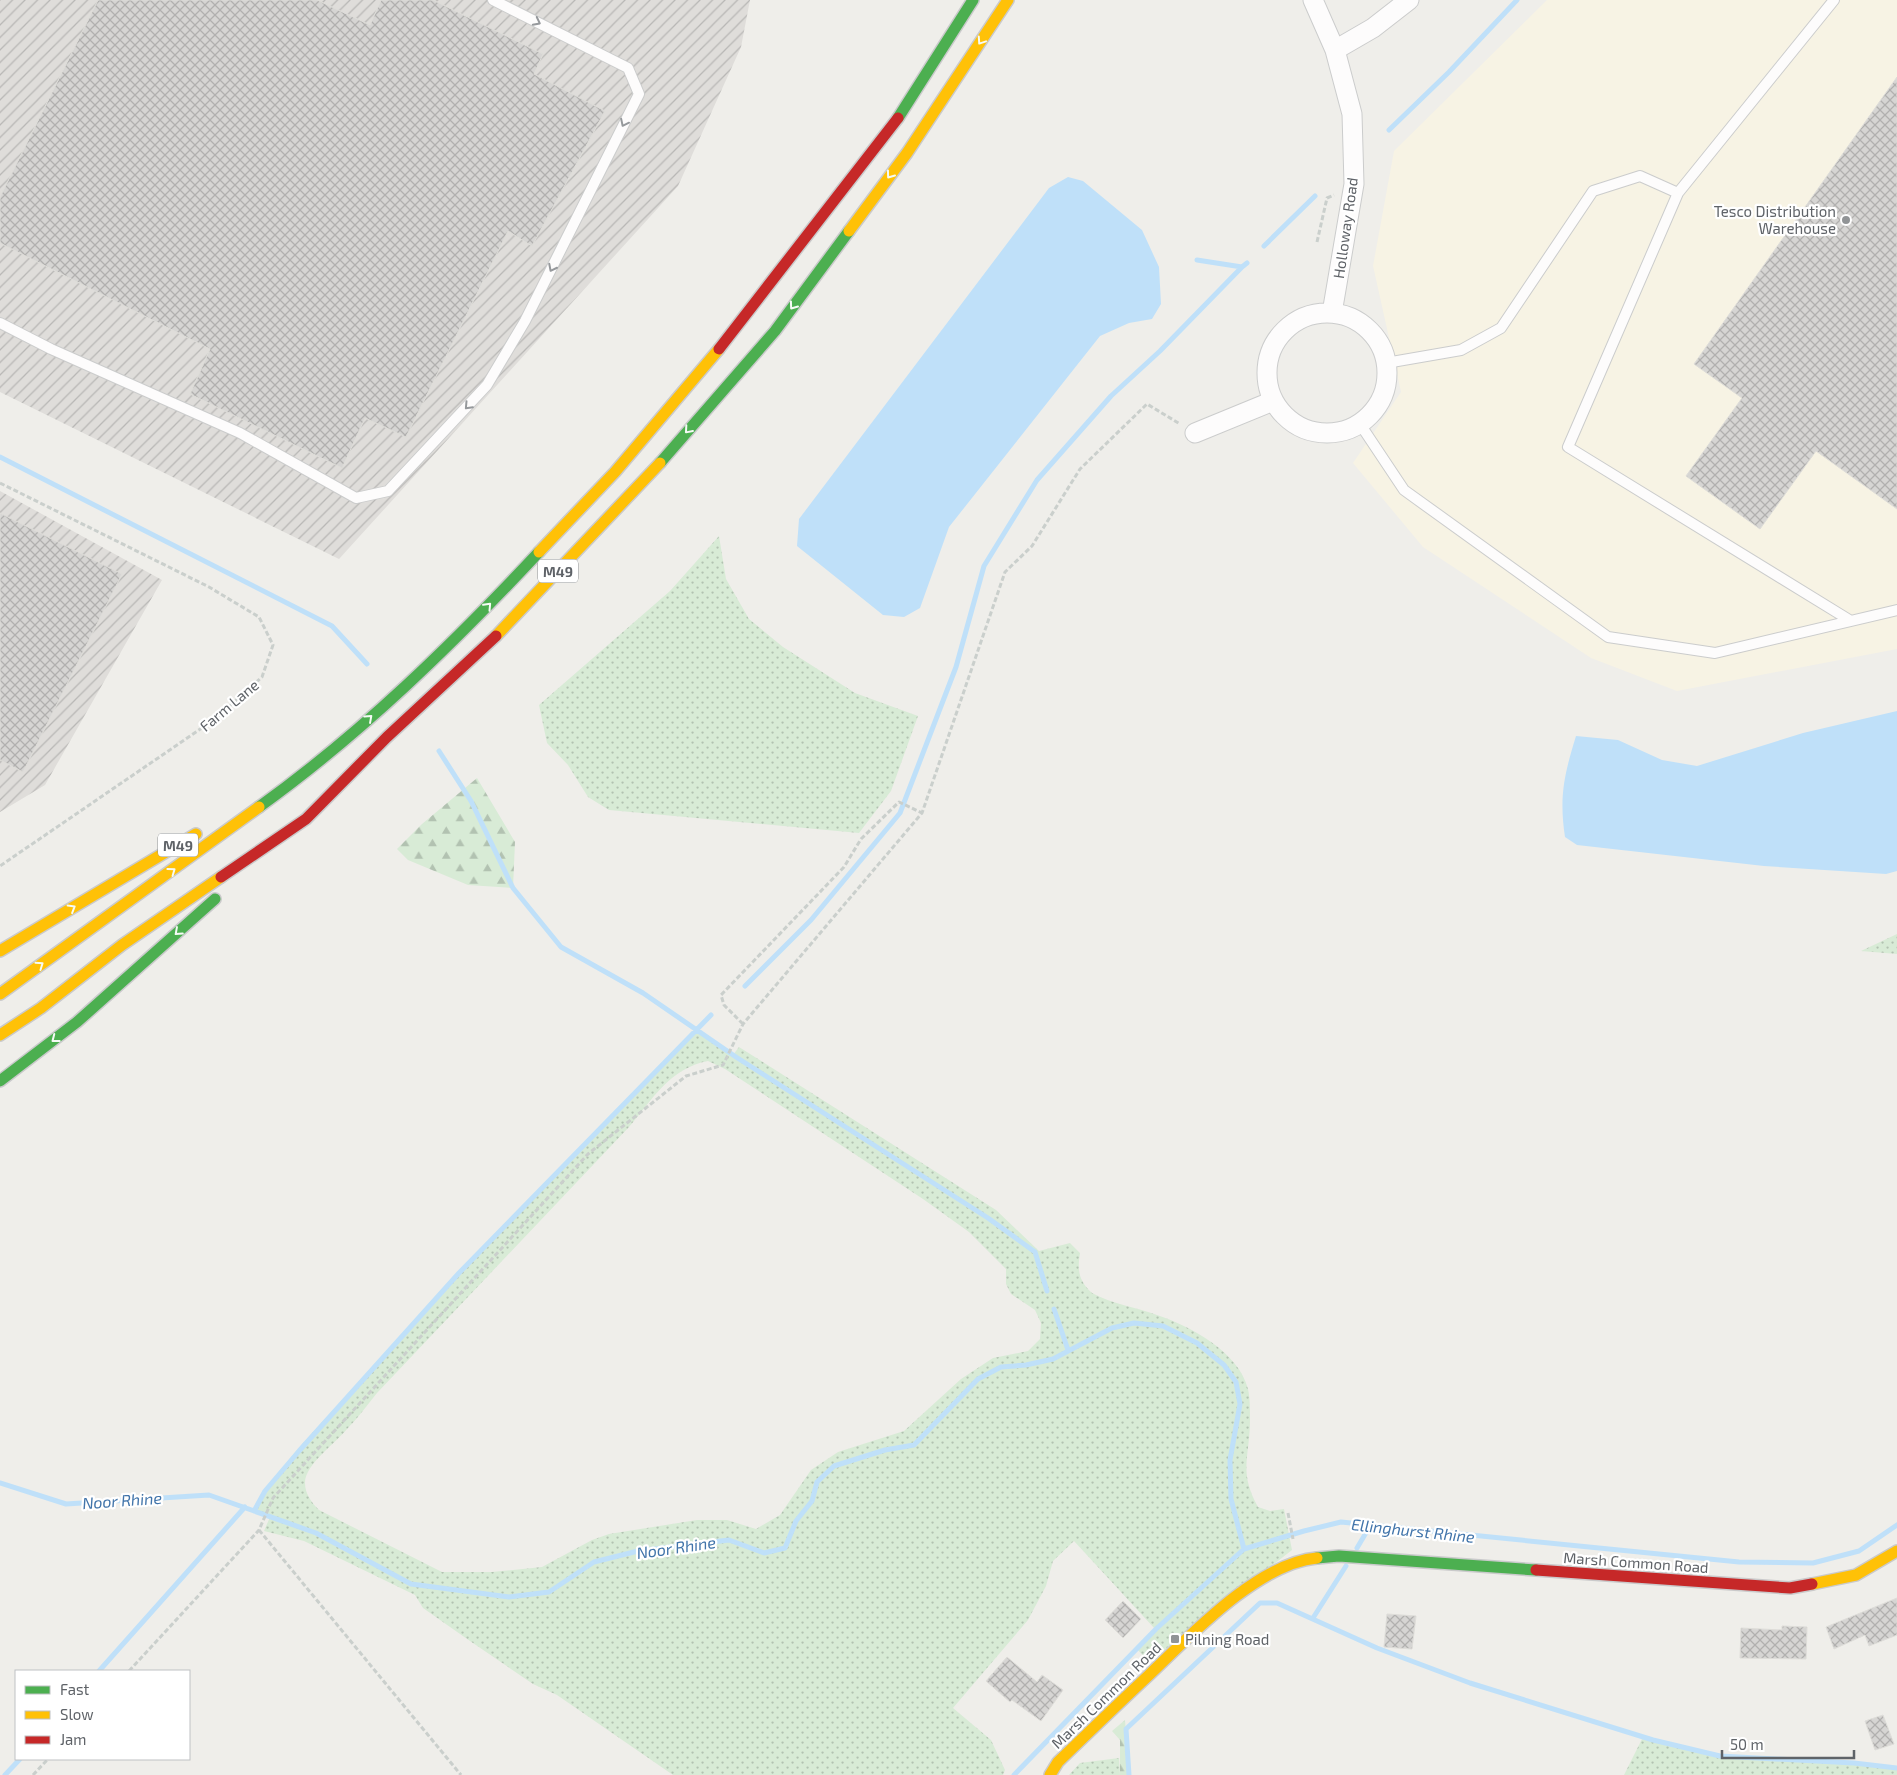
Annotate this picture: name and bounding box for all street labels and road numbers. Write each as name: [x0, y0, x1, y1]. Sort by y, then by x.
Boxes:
street label: Holloway Road: [1329, 176, 1361, 280]
road number: M49: [538, 560, 578, 582]
street label: Farm Lane: [196, 675, 262, 735]
road number: M49: [158, 834, 198, 856]
street label: Marsh Common Road: [1563, 1548, 1709, 1576]
street label: Marsh Common Road: [1047, 1638, 1165, 1752]

